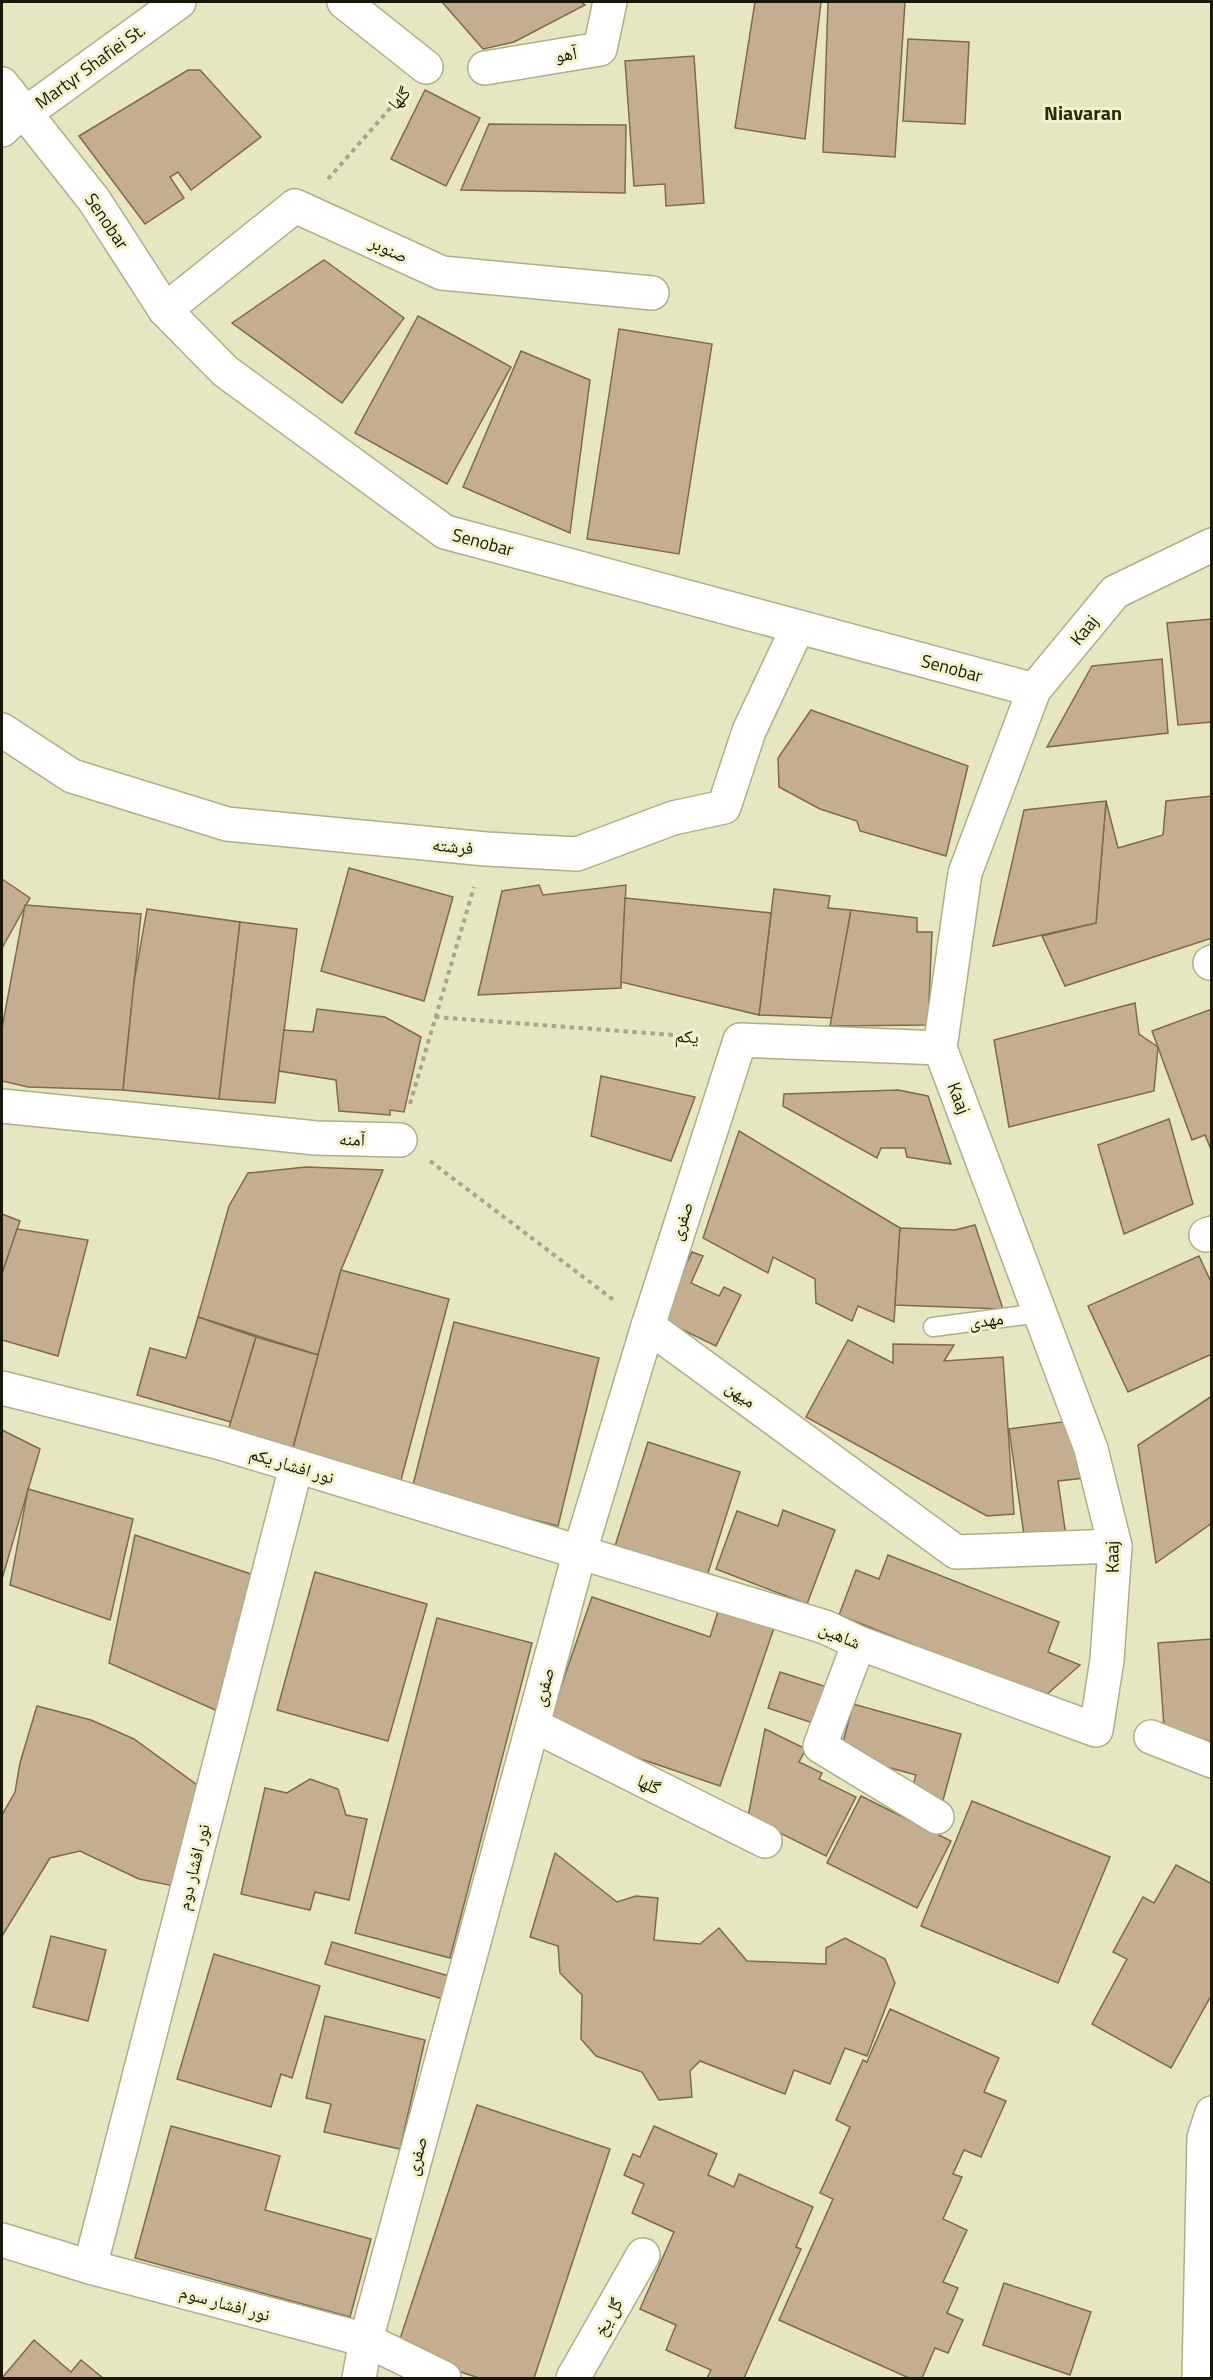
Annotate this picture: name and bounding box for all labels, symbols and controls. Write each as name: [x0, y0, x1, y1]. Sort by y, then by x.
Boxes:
street label: Martyr Shafiei St.: [29, 17, 151, 115]
street label: آهو: [553, 39, 579, 69]
street label: گلها: [381, 80, 417, 116]
district label: Niavaran: [1044, 97, 1122, 128]
street label: Senobar: [78, 187, 136, 255]
street label: صنوبر: [364, 228, 413, 270]
street label: Senobar: [449, 521, 517, 563]
street label: Kaaj: [1063, 609, 1105, 651]
street label: Senobar: [918, 647, 986, 689]
street label: فرشته: [431, 830, 475, 862]
street label: یکم: [674, 1022, 700, 1050]
street label: Kaaj: [941, 1078, 977, 1118]
street label: آمنه: [339, 1125, 366, 1153]
street label: صفری: [662, 1198, 700, 1244]
street label: مهدی: [967, 1304, 1005, 1336]
street label: میهن: [720, 1374, 762, 1414]
street label: نور افشار یکم: [246, 1439, 338, 1491]
street label: Kaaj: [1098, 1541, 1126, 1573]
street label: شاهین: [815, 1614, 865, 1656]
street label: صفری: [525, 1664, 561, 1710]
street label: گلها: [633, 1767, 666, 1801]
street label: نور افشار دوم: [169, 1821, 217, 1913]
street label: صفری: [398, 2133, 434, 2179]
street label: نور افشار سوم: [177, 2278, 273, 2328]
street label: گل یخ: [586, 2292, 630, 2341]

